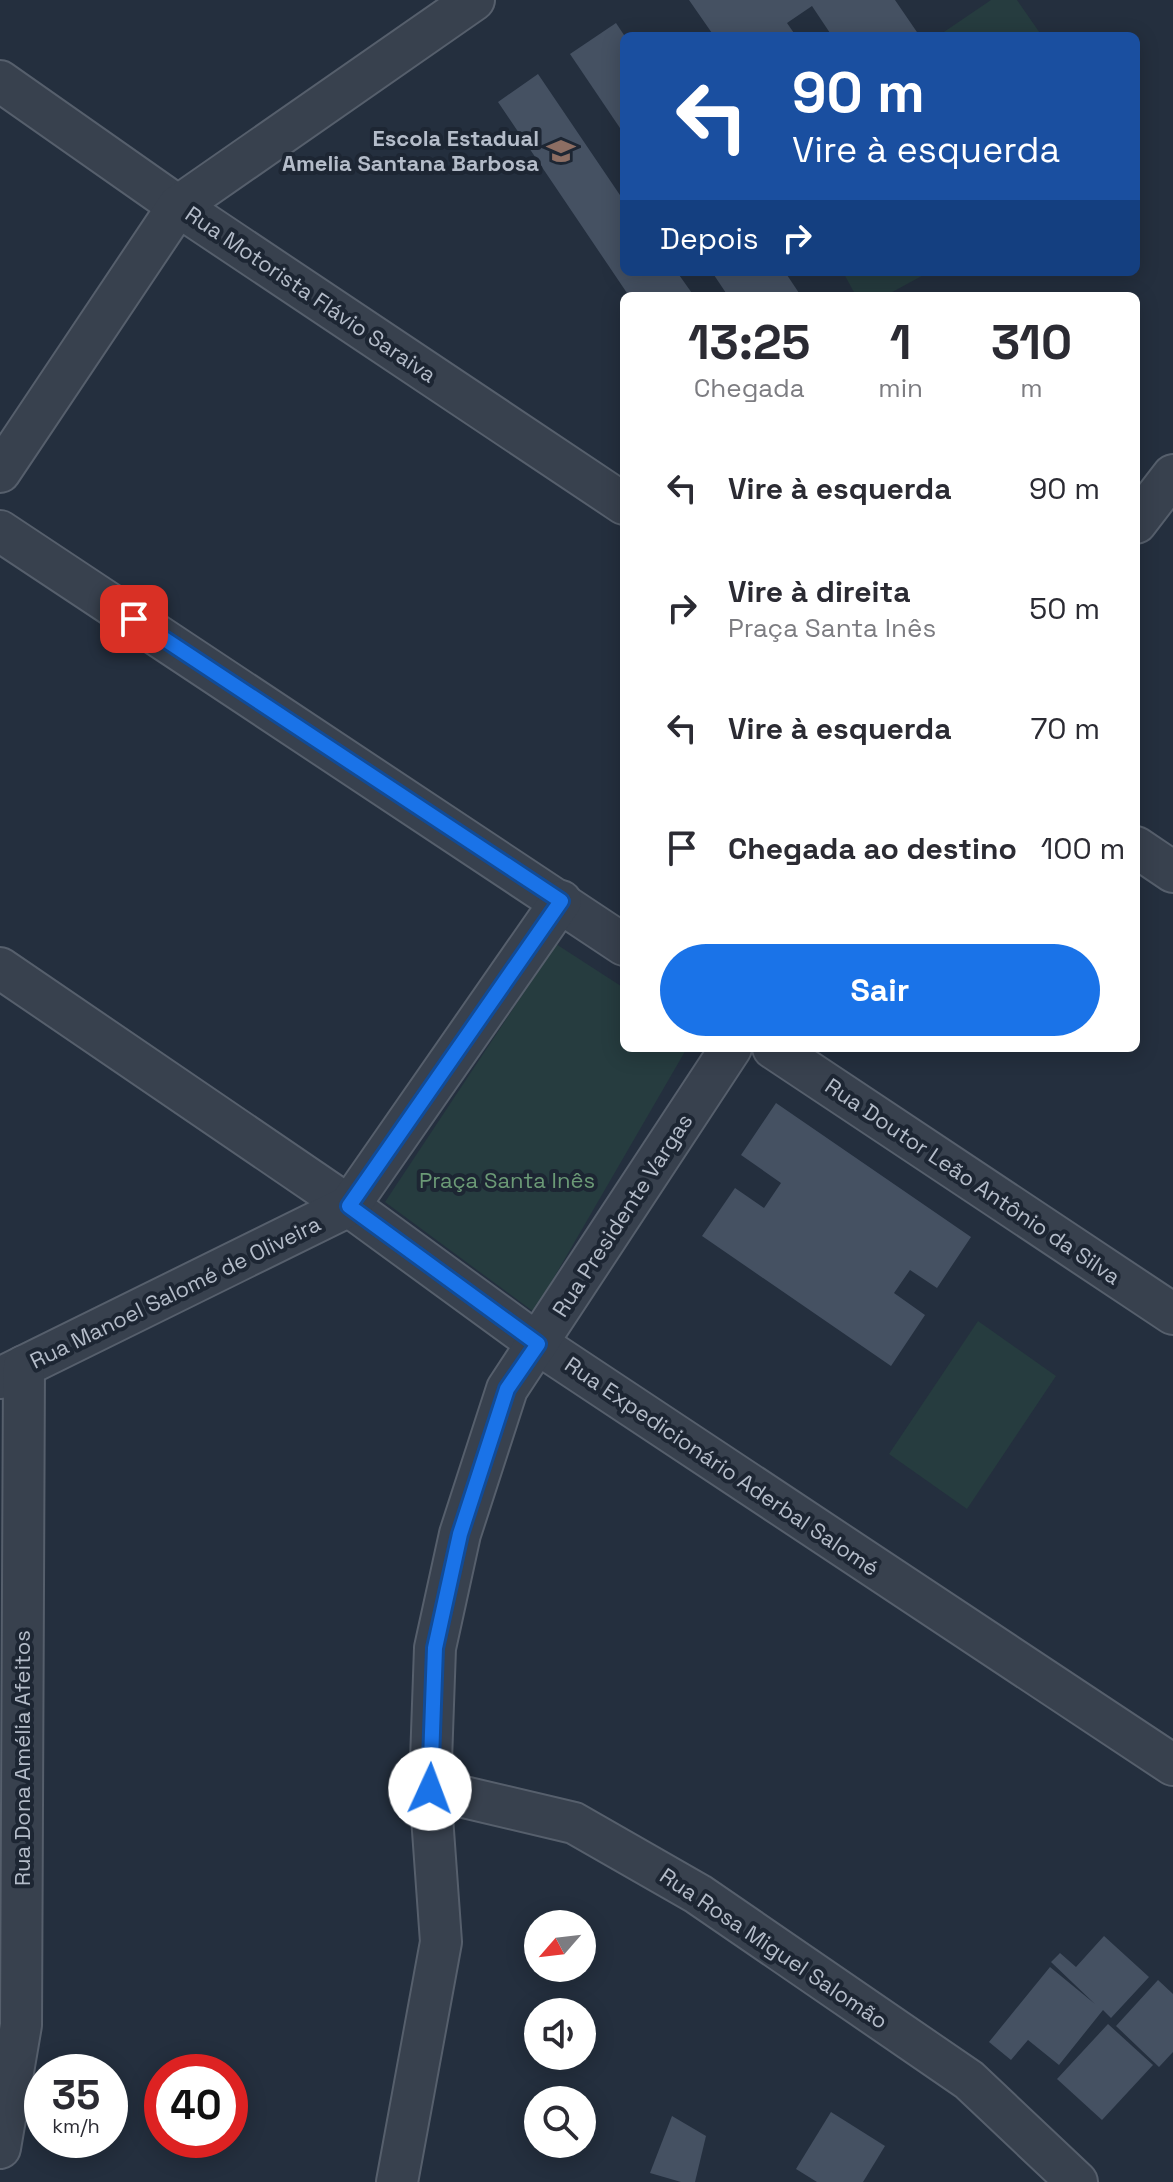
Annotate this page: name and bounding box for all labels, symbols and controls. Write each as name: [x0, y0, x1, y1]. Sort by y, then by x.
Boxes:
text: 90 m: [792, 57, 925, 128]
icon: left: [660, 64, 764, 168]
place label: Escola Estadual Amelia Santana Barbosa: [282, 124, 539, 177]
text: Vire à esquerda: [792, 127, 1060, 173]
school or university icon: Escola Estadual Amelia Santana Barbosa: [546, 136, 576, 166]
street label: Rua Motorista Flávio Saraiva: [180, 199, 442, 389]
icon: right: [775, 216, 819, 260]
text: Depois: [660, 219, 759, 258]
text: 13:25: [688, 312, 810, 373]
text: 1: [890, 312, 912, 373]
text: 310: [991, 312, 1072, 373]
text: Chegada: [694, 371, 805, 405]
text: min: [878, 371, 923, 405]
text: m: [1020, 371, 1043, 405]
icon: left: [660, 466, 704, 510]
text: Vire à esquerda: [728, 469, 952, 508]
text: 90 m: [1029, 469, 1100, 508]
text: Vire à direita: [728, 572, 911, 611]
pin: [100, 585, 168, 653]
icon: right: [660, 586, 704, 630]
text: 50 m: [1029, 589, 1100, 628]
icon: arrive: [112, 597, 156, 641]
text: Praça Santa Inês: [728, 611, 936, 645]
icon: left: [660, 706, 704, 750]
text: Vire à esquerda: [728, 709, 952, 748]
text: 70 m: [1031, 709, 1100, 748]
icon: arrive: [660, 826, 704, 870]
text: Chegada ao destino: [728, 829, 1017, 868]
text: 100 m: [1041, 829, 1125, 868]
button: Sair: [660, 944, 1100, 1036]
street label: Rua Doutor Leão Antônio da Silva: [820, 1071, 1126, 1291]
street label: Rua Presidente Vargas: [546, 1108, 698, 1322]
park label: Praça Santa Inês: [419, 1166, 595, 1194]
street label: Rua Manoel Salomé de Oliveira: [25, 1209, 325, 1375]
street label: Rua Expedicionário Aderbal Salomé: [560, 1350, 884, 1582]
street label: Rua Dona Amélia Afeitos: [8, 1630, 36, 1886]
position arrow: [388, 1747, 472, 1831]
street label: Rua Rosa Miguel Salomão: [655, 1861, 893, 2035]
north arrow: [524, 1910, 596, 1982]
map controls: [524, 1910, 596, 2158]
button: sound: [524, 1998, 596, 2070]
speed limit sign: 40: [144, 2054, 248, 2158]
text: 35: [52, 2070, 100, 2121]
button: search: [524, 2086, 596, 2158]
text: km/h: [52, 2113, 100, 2139]

